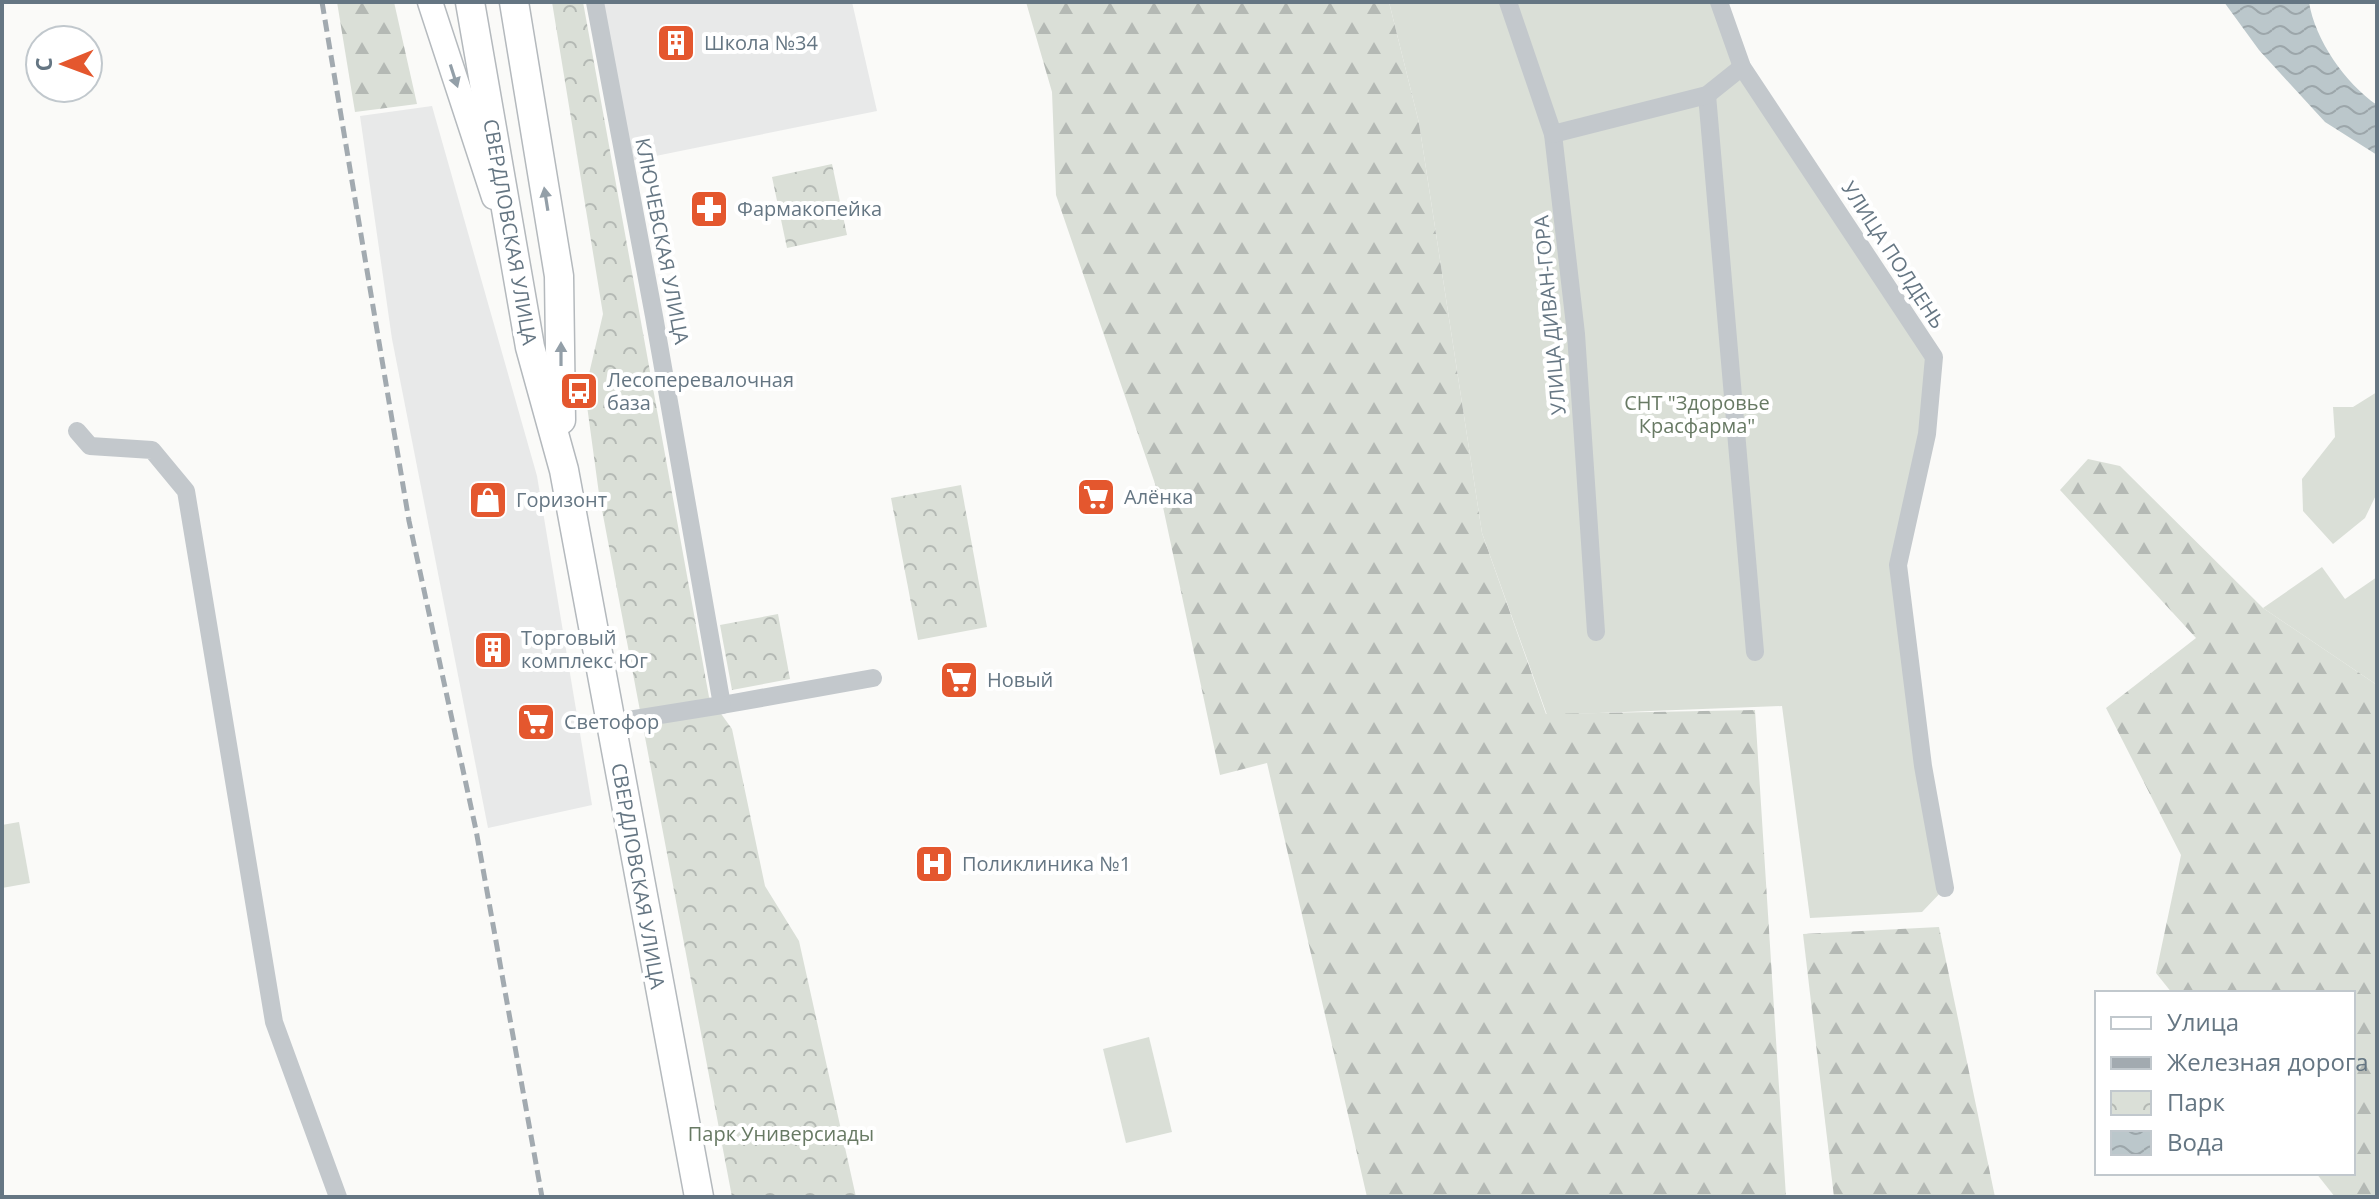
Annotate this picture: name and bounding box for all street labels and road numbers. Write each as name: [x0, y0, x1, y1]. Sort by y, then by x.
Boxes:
street label: СВЕРДЛОВСКАЯ УЛИЦА: [477, 117, 544, 347]
street label: КЛЮЧЕВСКАЯ УЛИЦА: [629, 136, 696, 347]
street label: УЛИЦА ПОЛДЕНЬ: [1836, 176, 1951, 334]
street label: УЛИЦА ДИВАН-ГОРА: [1527, 214, 1572, 416]
street label: СВЕРДЛОВСКАЯ УЛИЦА: [605, 761, 672, 991]

